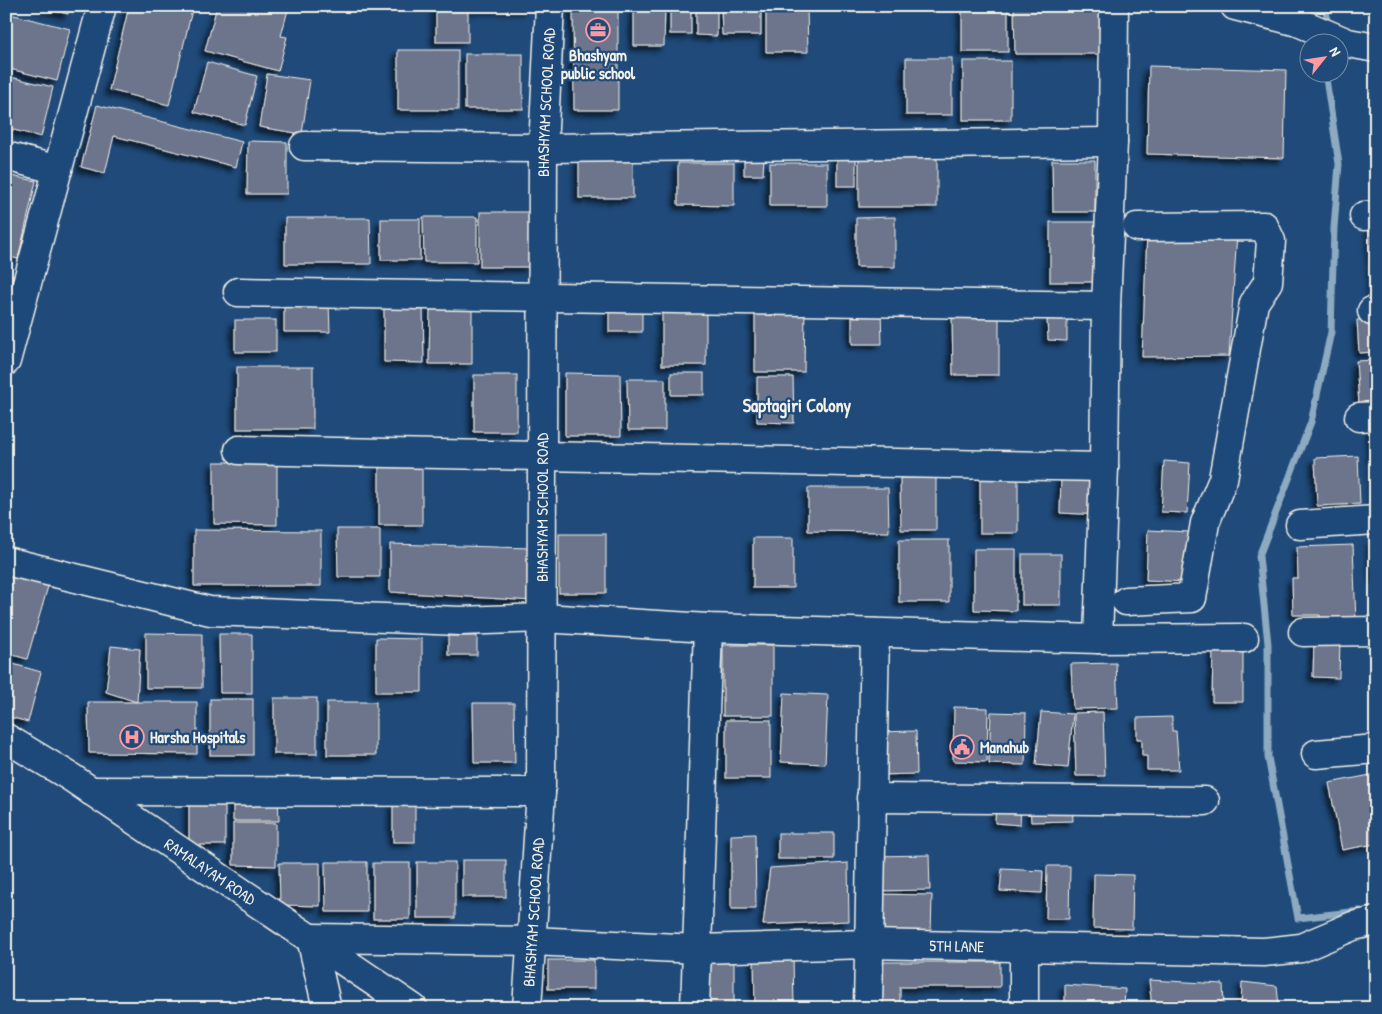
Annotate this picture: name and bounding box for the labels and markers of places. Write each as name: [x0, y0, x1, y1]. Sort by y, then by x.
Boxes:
office icon: Bhashyam public school: [585, 17, 611, 43]
place label: Bhashyam public school: [561, 44, 636, 85]
hospital icon: Harsha Hospitals: [119, 724, 145, 750]
place label: Harsha Hospitals: [150, 726, 246, 749]
public building icon: Manahub: [949, 734, 975, 760]
place label: Manahub: [980, 736, 1029, 758]

